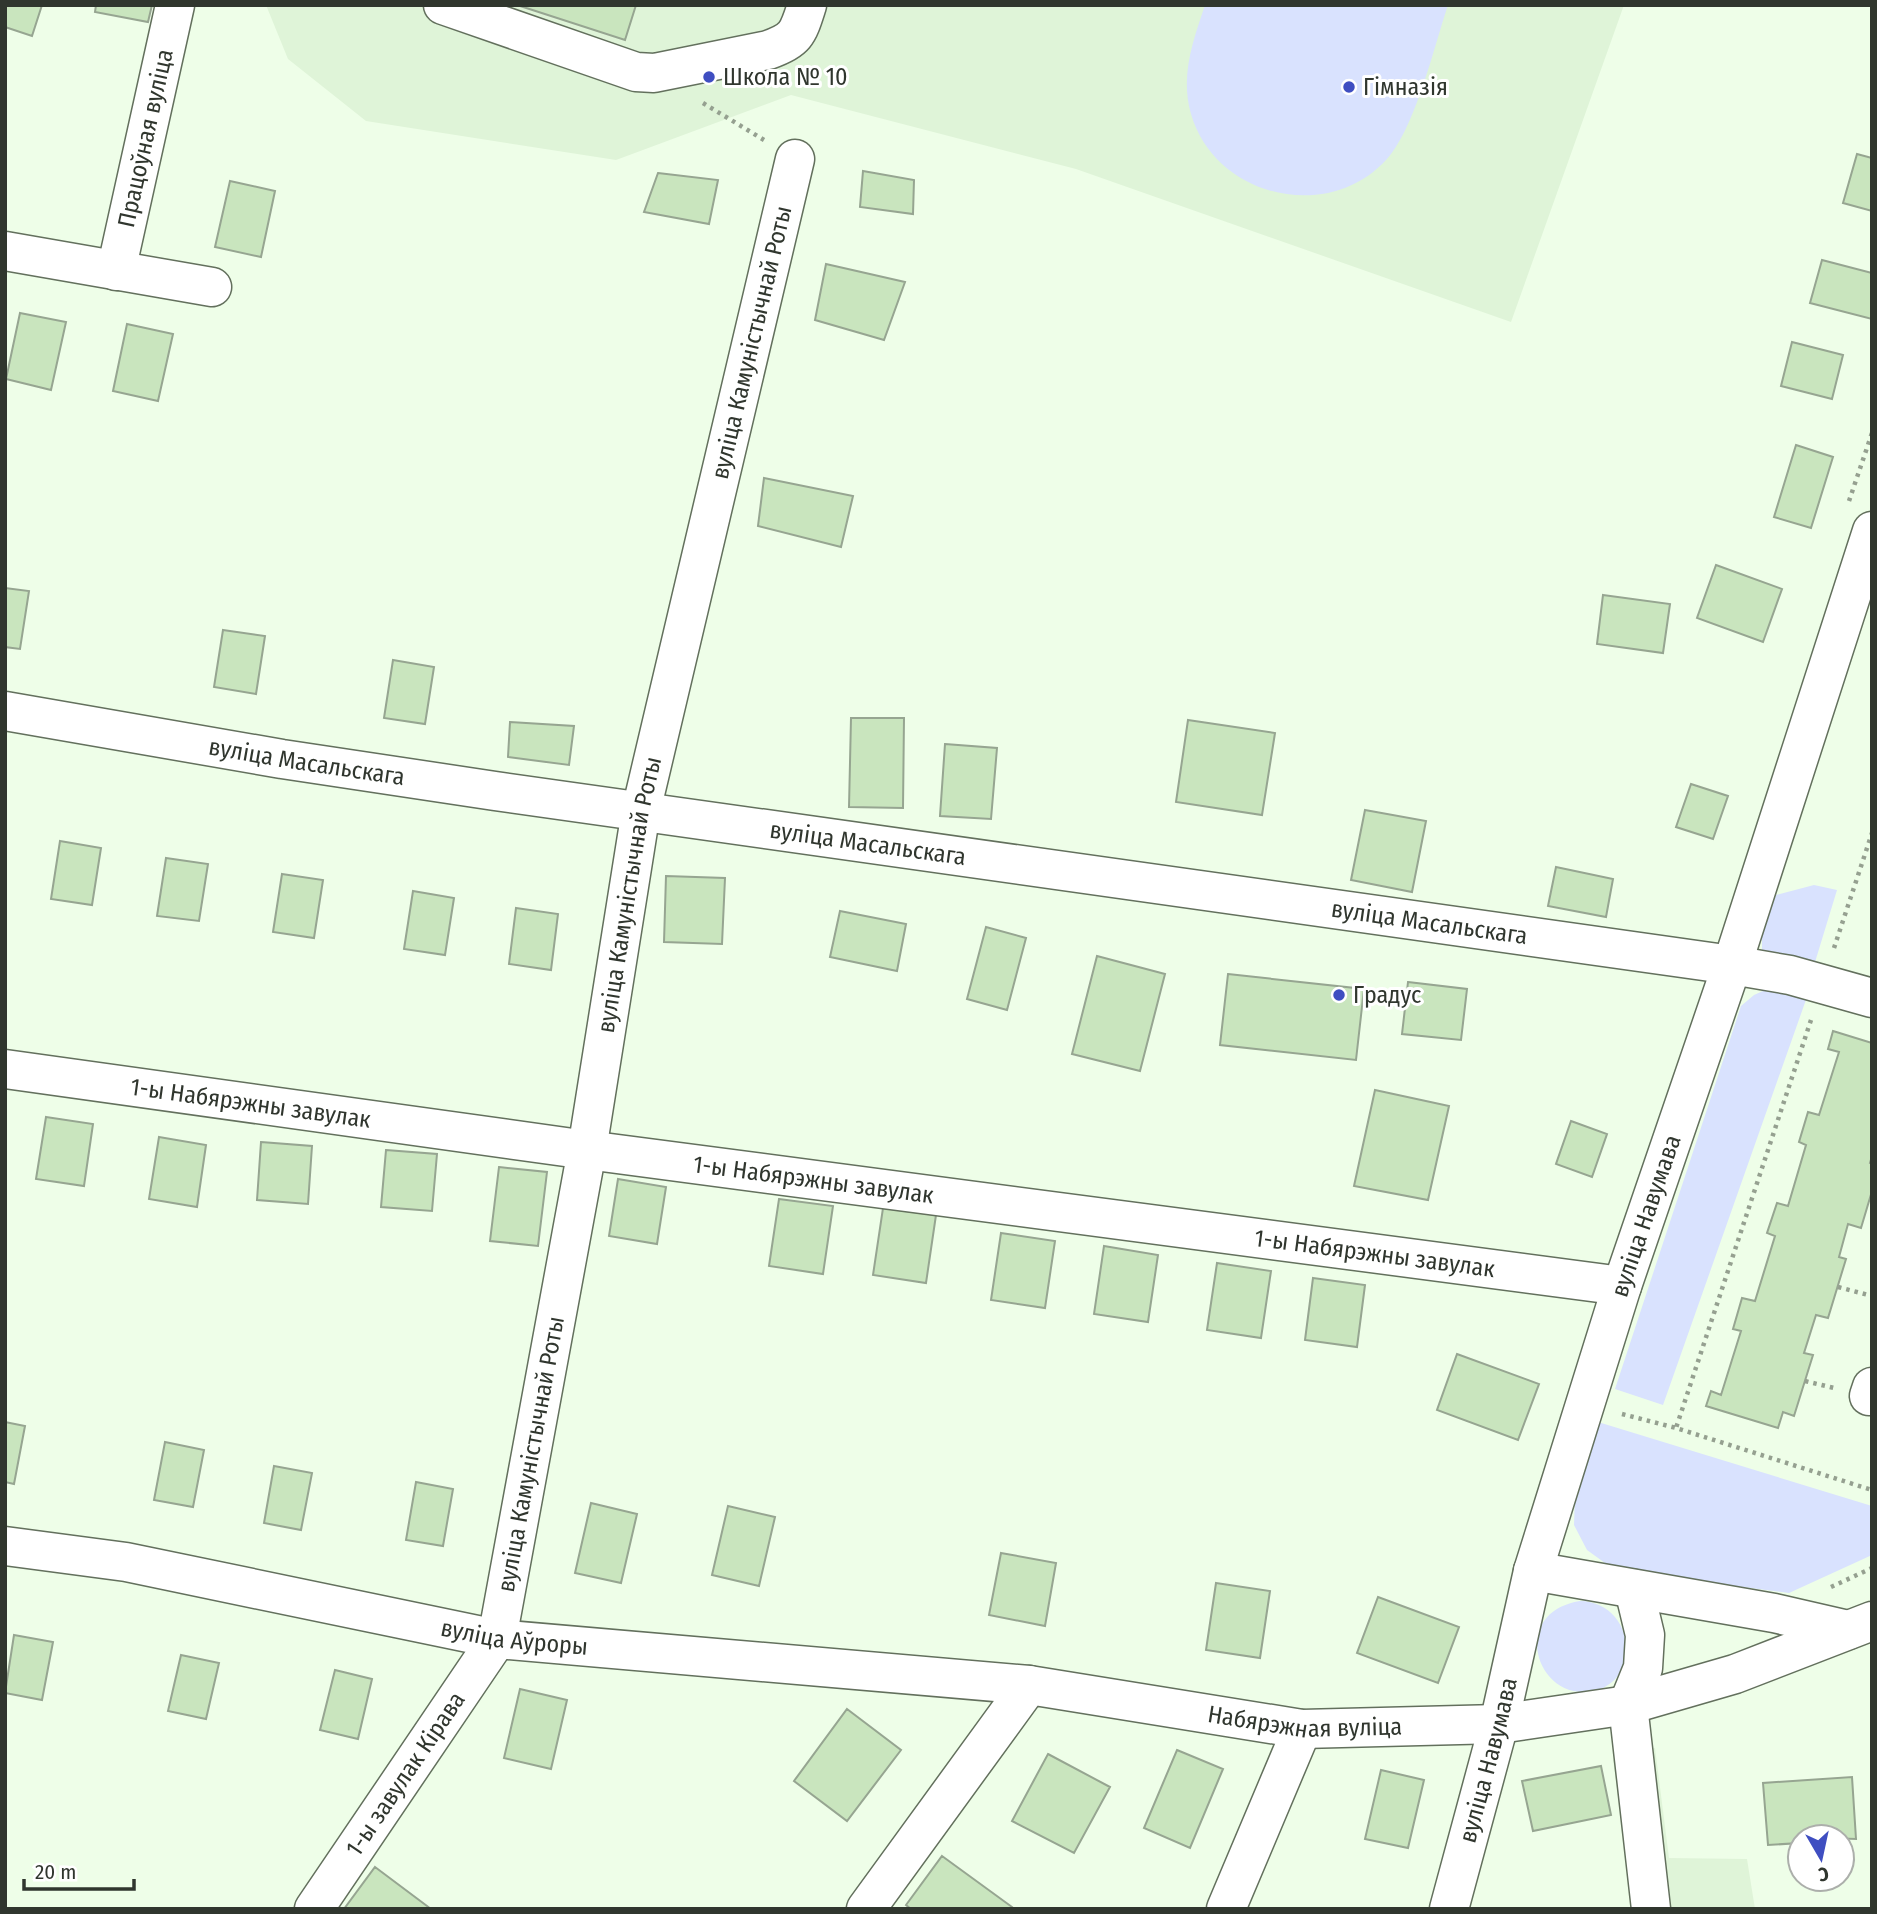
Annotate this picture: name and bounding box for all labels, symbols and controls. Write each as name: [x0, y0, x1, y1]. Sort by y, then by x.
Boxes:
street label: Працоўная вуліца: [112, 46, 179, 230]
place label: Школа № 10: [723, 63, 848, 91]
marker: Школа № 10: [701, 69, 717, 85]
place label: Гімназія: [1363, 73, 1448, 101]
marker: Гімназія: [1341, 79, 1357, 95]
street label: вуліца Камуністычнай Роты: [706, 203, 797, 482]
street label: вуліца Масальскага: [207, 733, 407, 791]
street label: вуліца Камуністычнай Роты: [592, 754, 667, 1035]
street label: вуліца Масальскага: [768, 816, 968, 871]
street label: вуліца Масальскага: [1329, 895, 1529, 950]
place label: Градус: [1353, 981, 1421, 1009]
marker: Градус: [1331, 987, 1347, 1003]
street label: 1-ы Набярэжны завулак: [129, 1073, 373, 1134]
street label: вуліца Навумава: [1605, 1131, 1687, 1300]
street label: 1-ы Набярэжны завулак: [692, 1150, 936, 1210]
street label: 1-ы Набярэжны завулак: [1253, 1224, 1497, 1283]
street label: вуліца Камуністычнай Роты: [492, 1314, 570, 1594]
street label: вуліца Аўроры: [438, 1614, 589, 1661]
street label: вуліца Навумава: [1454, 1675, 1523, 1846]
street label: 1-ы завулак Кірава: [340, 1687, 471, 1861]
street label: Набярэжная вуліца: [1206, 1700, 1402, 1744]
north arrow: [1786, 1823, 1856, 1893]
scale bar: [24, 1848, 135, 1892]
text: 20 m: [35, 1859, 76, 1885]
text: С: [1817, 1862, 1830, 1886]

